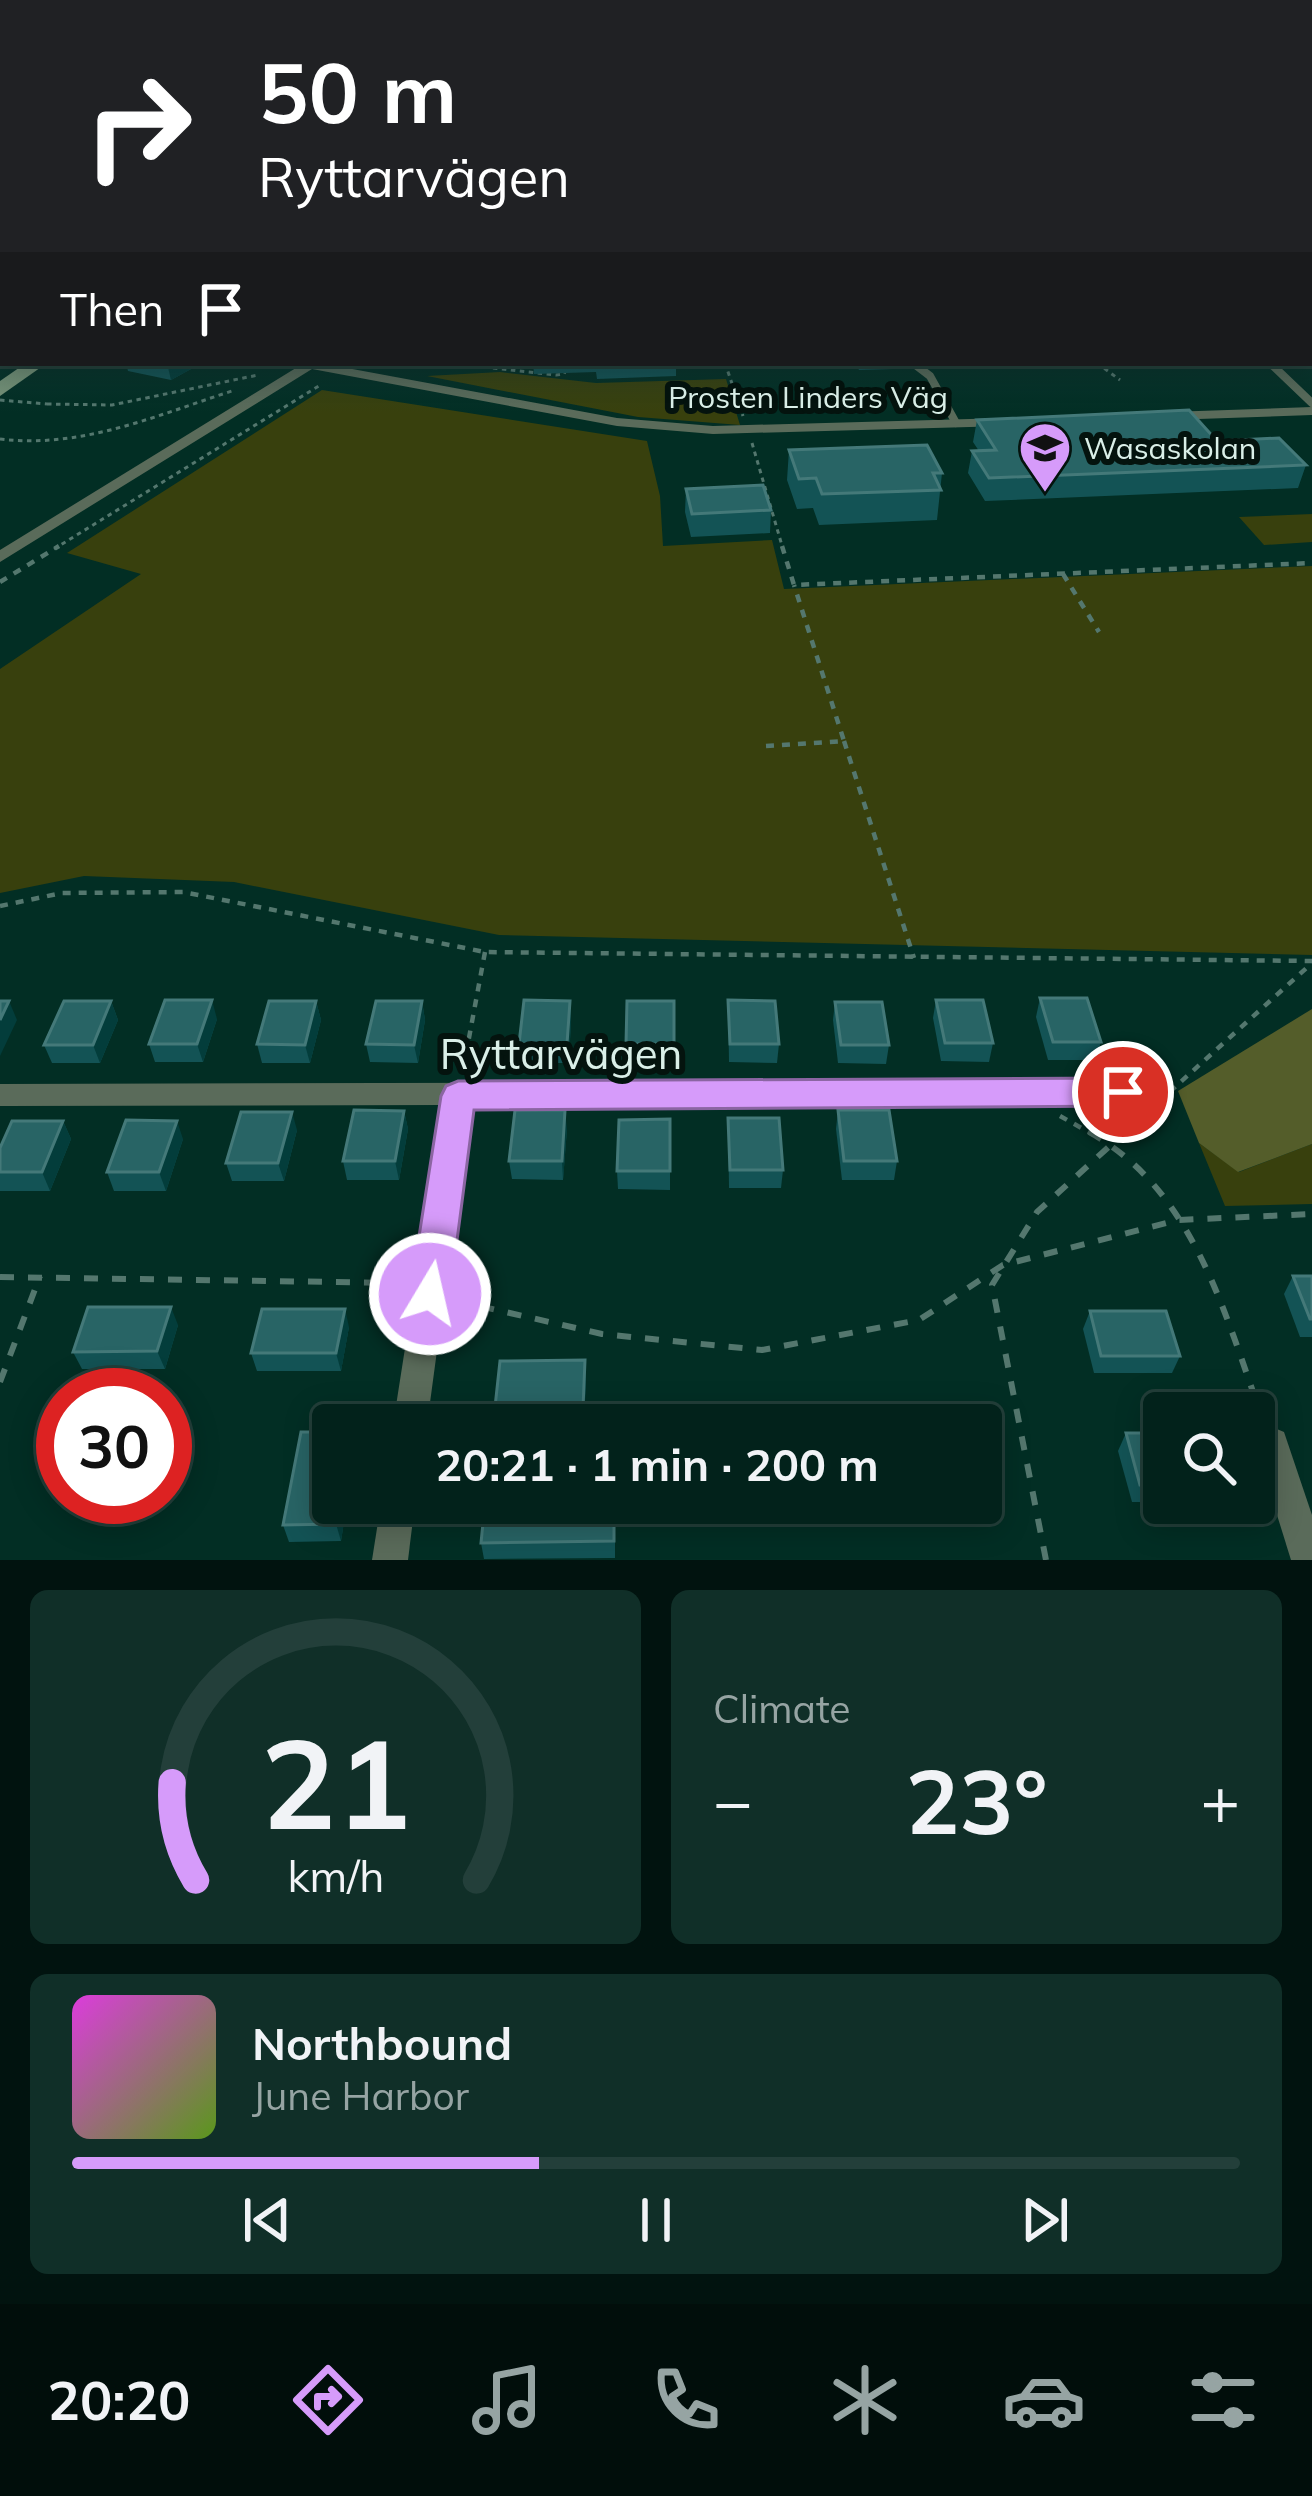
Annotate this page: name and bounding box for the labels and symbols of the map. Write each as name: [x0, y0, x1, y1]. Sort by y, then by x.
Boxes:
street label: Prosten Linders Väg: [668, 378, 948, 416]
school or university icon: Wasaskolan: [1017, 420, 1073, 494]
place label: Wasaskolan: [1084, 429, 1256, 467]
street label: Ryttarvägen: [440, 1027, 682, 1080]
pin: [1072, 1041, 1174, 1143]
position arrow: [367, 1231, 493, 1357]
speed limit sign: 30: [36, 1368, 192, 1524]

